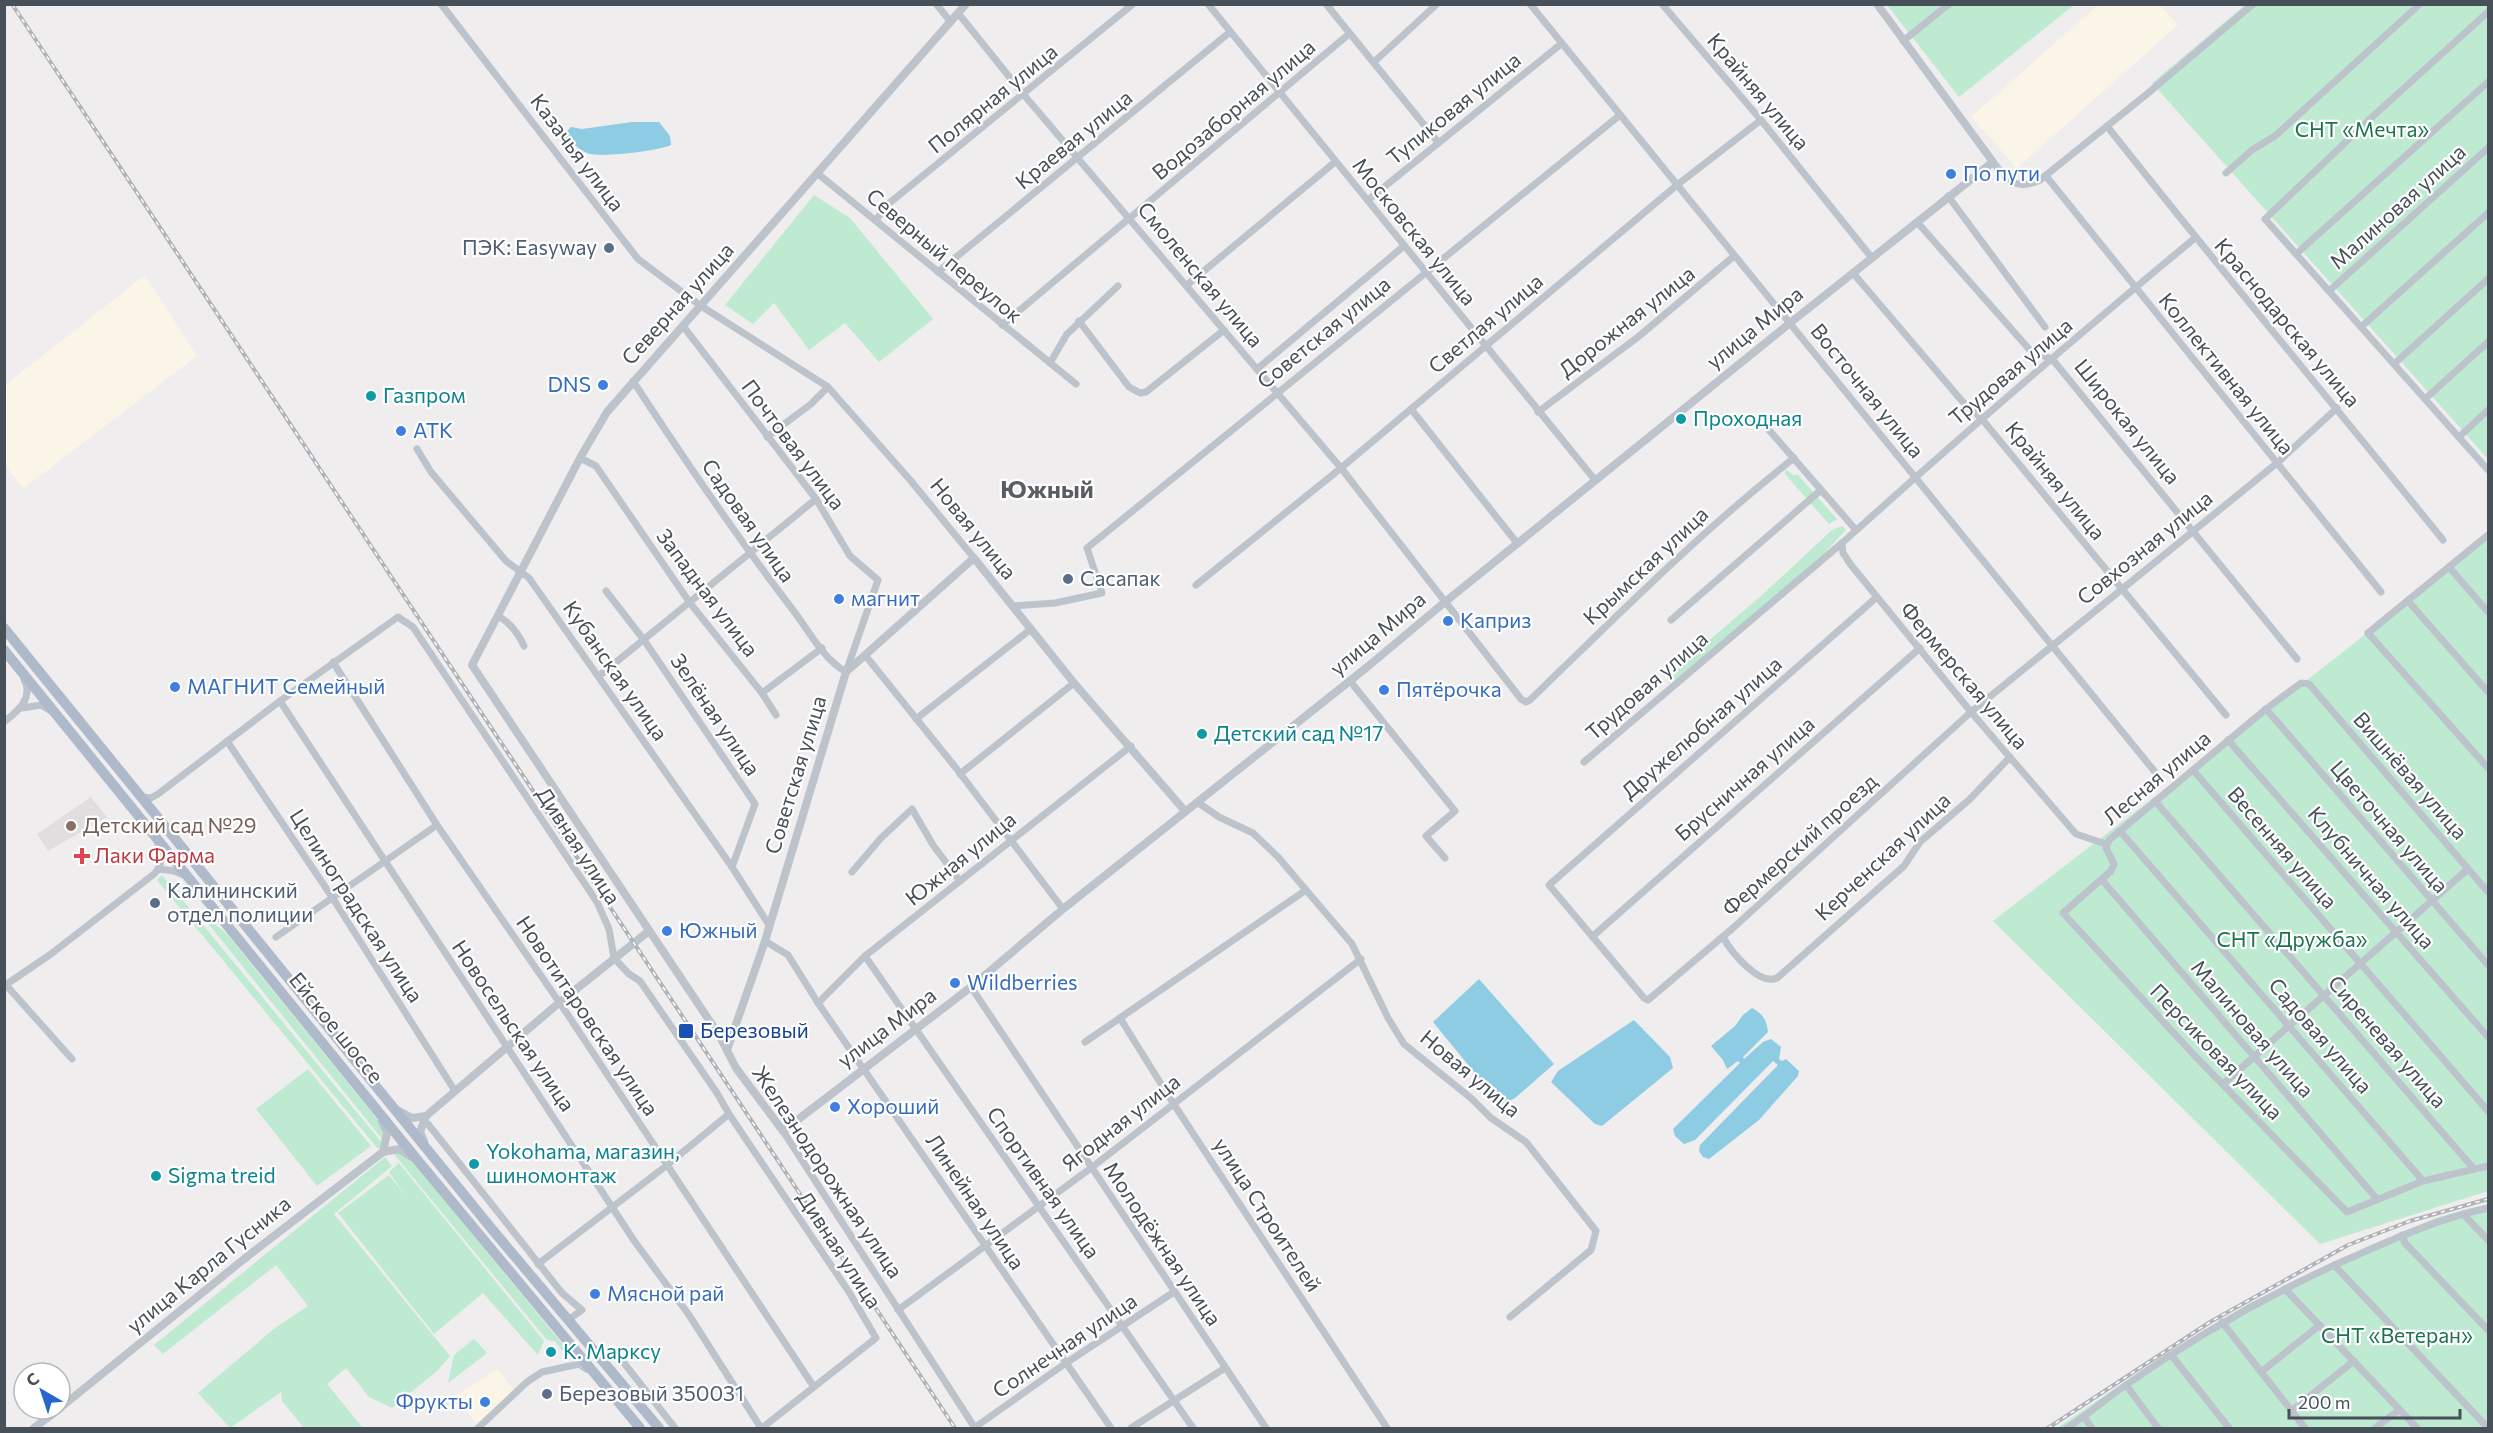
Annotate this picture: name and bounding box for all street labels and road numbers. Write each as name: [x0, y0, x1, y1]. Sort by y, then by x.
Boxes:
street label: Крайняя улица: [1703, 28, 1815, 155]
street label: Водозаборная улица: [1147, 33, 1319, 184]
street label: Полярная улица: [922, 38, 1062, 158]
street label: Тупиковая улица: [1381, 46, 1525, 169]
street label: Краевая улица: [1010, 84, 1136, 194]
street label: Казачья улица: [526, 88, 630, 216]
street label: Малиновая улица: [2324, 138, 2470, 273]
street label: Московская улица: [1348, 152, 1482, 310]
street label: Северный переулок: [862, 182, 1028, 327]
street label: Смоленская улица: [1133, 196, 1269, 352]
street label: Краснодарская улица: [2210, 233, 2366, 411]
street label: Северная улица: [616, 237, 738, 369]
street label: Дорожная улица: [1553, 260, 1699, 382]
street label: Светлая улица: [1423, 268, 1547, 378]
street label: Советская улица: [1252, 271, 1395, 393]
street label: улица Мира: [1701, 280, 1807, 373]
street label: Коллективная улица: [2154, 287, 2300, 459]
street label: Трудовая улица: [1943, 312, 2077, 430]
street label: Восточная улица: [1806, 318, 1930, 462]
street label: Широкая улица: [2070, 354, 2186, 489]
street label: Почтовая улица: [737, 374, 851, 514]
street label: Крайняя улица: [2001, 416, 2111, 544]
street label: Садовая улица: [698, 454, 801, 587]
street label: Новая улица: [926, 472, 1023, 584]
street label: Совхозная улица: [2071, 485, 2217, 609]
street label: Крымская улица: [1577, 501, 1713, 629]
street label: Западная улица: [652, 523, 764, 661]
street label: улица Мира: [1324, 586, 1430, 680]
street label: Кубанская улица: [559, 595, 674, 745]
street label: Фермерская улица: [1896, 596, 2034, 754]
street label: Трудовая улица: [1580, 625, 1712, 745]
street label: Зелёная улица: [666, 648, 766, 780]
street label: Дружелюбная улица: [1616, 651, 1786, 803]
street label: Советская улица: [759, 693, 830, 857]
street label: Вишнёвая улица: [2349, 706, 2473, 844]
street label: Брусничная улица: [1669, 711, 1819, 845]
street label: Лесная улица: [2097, 725, 2215, 829]
street label: Цветочная улица: [2326, 755, 2454, 897]
street label: Фермерский проезд: [1716, 768, 1882, 920]
street label: Весенняя улица: [2223, 781, 2343, 913]
street label: Дивная улица: [532, 782, 627, 909]
street label: Керченская улица: [1809, 787, 1955, 925]
street label: Клубничная улица: [2304, 801, 2441, 953]
street label: Целиноградская улица: [285, 804, 429, 1007]
street label: Южная улица: [900, 806, 1020, 910]
street label: Новотитаровская улица: [512, 911, 664, 1120]
street label: Новосельская улица: [448, 935, 581, 1116]
street label: Малиновая улица: [2187, 954, 2320, 1102]
street label: Ейское шоссе: [285, 967, 389, 1087]
street label: Сиреневая улица: [2324, 970, 2452, 1112]
street label: Садовая улица: [2264, 972, 2378, 1098]
street label: Персиковая улица: [2146, 978, 2288, 1124]
street label: улица Мира: [832, 982, 940, 1072]
street label: Новая улица: [1416, 1024, 1526, 1122]
street label: Железнодорожная улица: [748, 1060, 909, 1282]
street label: Ягодная улица: [1056, 1068, 1184, 1176]
street label: Спортивная улица: [983, 1101, 1106, 1263]
street label: Линейная улица: [922, 1129, 1031, 1274]
street label: улица Строителей: [1209, 1133, 1327, 1296]
street label: Молодёжная улица: [1099, 1156, 1227, 1330]
street label: Дивная улица: [793, 1186, 888, 1313]
street label: улица Карла Гусника: [121, 1190, 295, 1338]
street label: Солнечная улица: [987, 1287, 1141, 1402]

